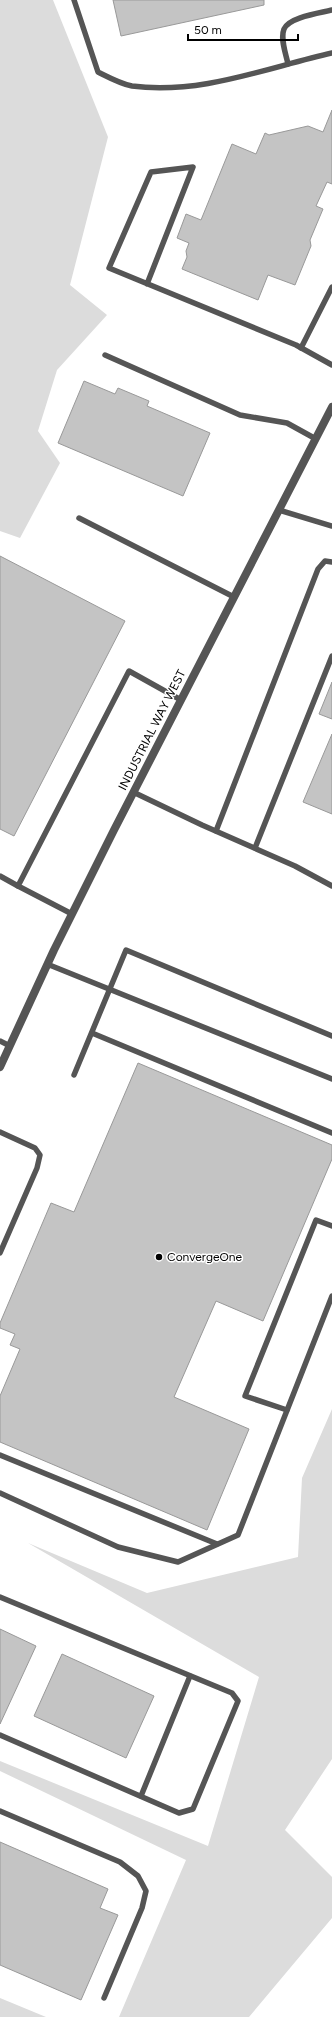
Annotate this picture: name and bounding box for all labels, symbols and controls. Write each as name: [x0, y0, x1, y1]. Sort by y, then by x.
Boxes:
scale bar: [188, 16, 298, 42]
text: 50 m: [194, 23, 222, 37]
street label: INDUSTRIAL WAY WEST: [115, 667, 189, 793]
place label: ConvergeOne: [167, 1250, 243, 1264]
marker: ConvergeOne: [154, 1252, 164, 1262]

